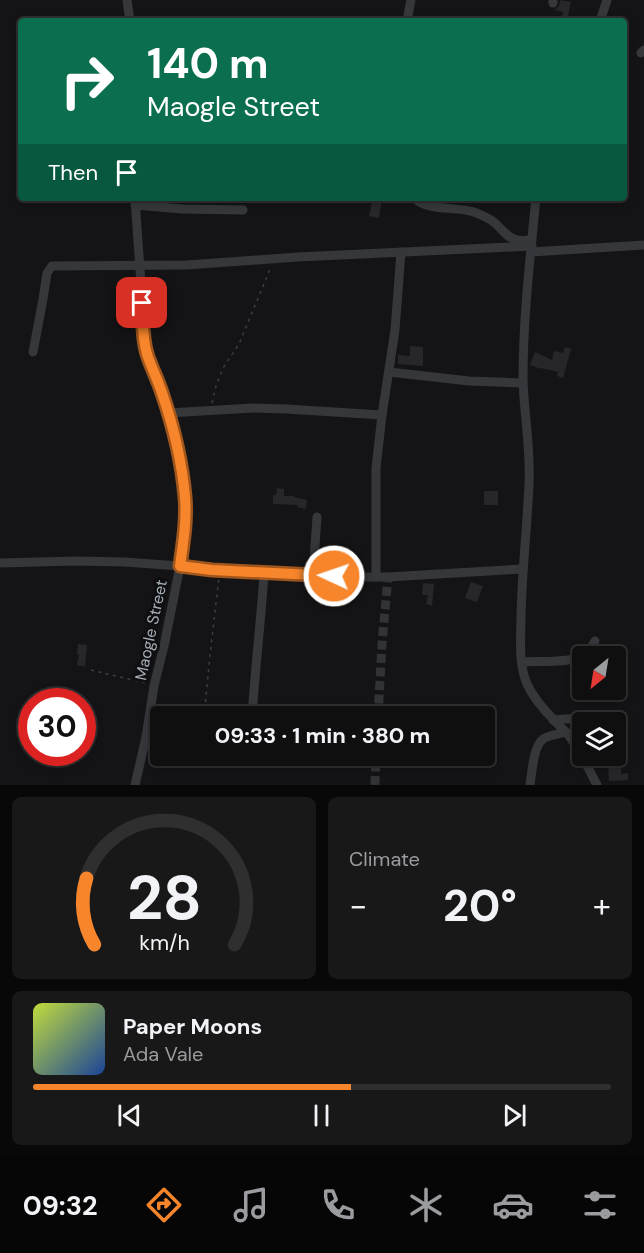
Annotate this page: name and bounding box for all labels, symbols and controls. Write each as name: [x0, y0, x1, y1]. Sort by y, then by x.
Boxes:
text: 140 m: [147, 36, 269, 91]
icon: right: [48, 42, 126, 120]
text: Maogle Street: [147, 89, 320, 124]
icon: arrive: [110, 156, 143, 189]
text: Then: [48, 158, 98, 187]
pin: [116, 277, 167, 328]
icon: arrive: [125, 286, 158, 319]
position arrow: [302, 544, 366, 608]
street label: Maogle Street: [130, 578, 172, 682]
north arrow: [572, 646, 626, 700]
map controls: [572, 646, 626, 766]
speed limit sign: 30: [18, 688, 96, 766]
button: layers: [572, 712, 626, 766]
text: 09:33 · 1 min · 380 m: [215, 721, 430, 750]
text: Climate: [349, 846, 420, 872]
text: 28: [126, 857, 202, 938]
text: 20°: [443, 876, 517, 935]
text: −: [349, 884, 367, 927]
text: +: [593, 884, 611, 927]
text: km/h: [139, 929, 189, 957]
text: Paper Moons: [123, 1012, 262, 1041]
text: Ada Vale: [123, 1041, 203, 1067]
icon: previous: [113, 1099, 146, 1132]
icon: pause: [305, 1099, 338, 1132]
icon: next: [498, 1099, 531, 1132]
icon: directions: [143, 1184, 185, 1226]
icon: music: [230, 1184, 272, 1226]
icon: phone: [317, 1184, 359, 1226]
icon: climate: [405, 1184, 447, 1226]
icon: car: [492, 1184, 534, 1226]
icon: filters: [579, 1184, 621, 1226]
text: 09:32: [23, 1188, 98, 1223]

